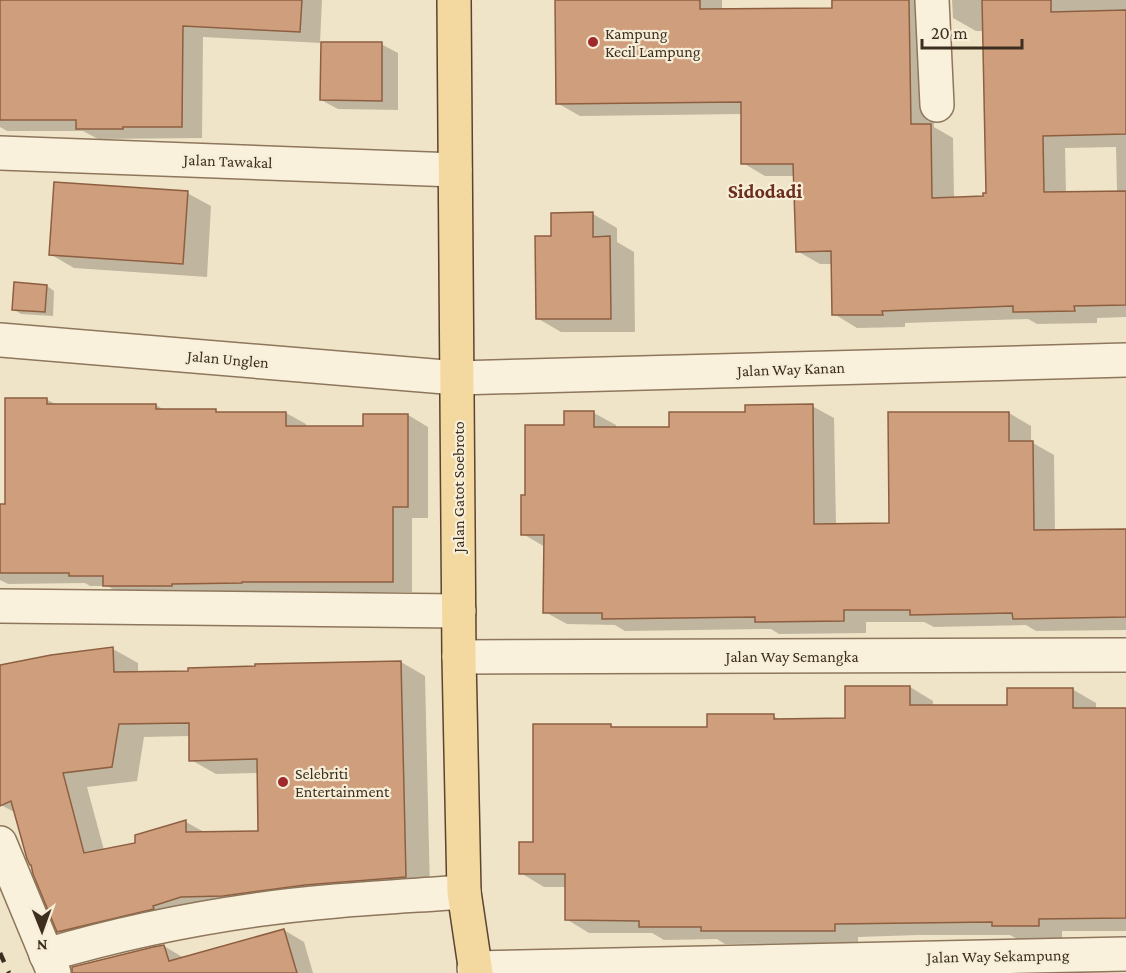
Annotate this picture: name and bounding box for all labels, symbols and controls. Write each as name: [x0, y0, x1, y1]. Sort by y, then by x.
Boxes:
scale bar: [922, 12, 1022, 50]
text: 20 m: [931, 23, 968, 43]
place label: Kampung Kecil Lampung: [605, 25, 701, 61]
marker: Kampung Kecil Lampung: [586, 35, 600, 49]
street label: Jalan Tawakal: [181, 151, 273, 172]
district label: Sidodadi: [728, 180, 802, 202]
street label: Jalan Unglen: [184, 347, 270, 372]
street label: Jalan Way Kanan: [735, 359, 846, 380]
street label: Jalan Gatot Soebroto: [450, 421, 468, 555]
street label: Jalan Way Semangka: [723, 648, 859, 666]
place label: Selebriti Entertainment: [295, 765, 390, 800]
marker: Selebriti Entertainment: [276, 775, 290, 789]
north arrow: [12, 901, 72, 961]
text: N: [37, 937, 48, 954]
street label: Jalan Way Sekampung: [925, 946, 1070, 967]

